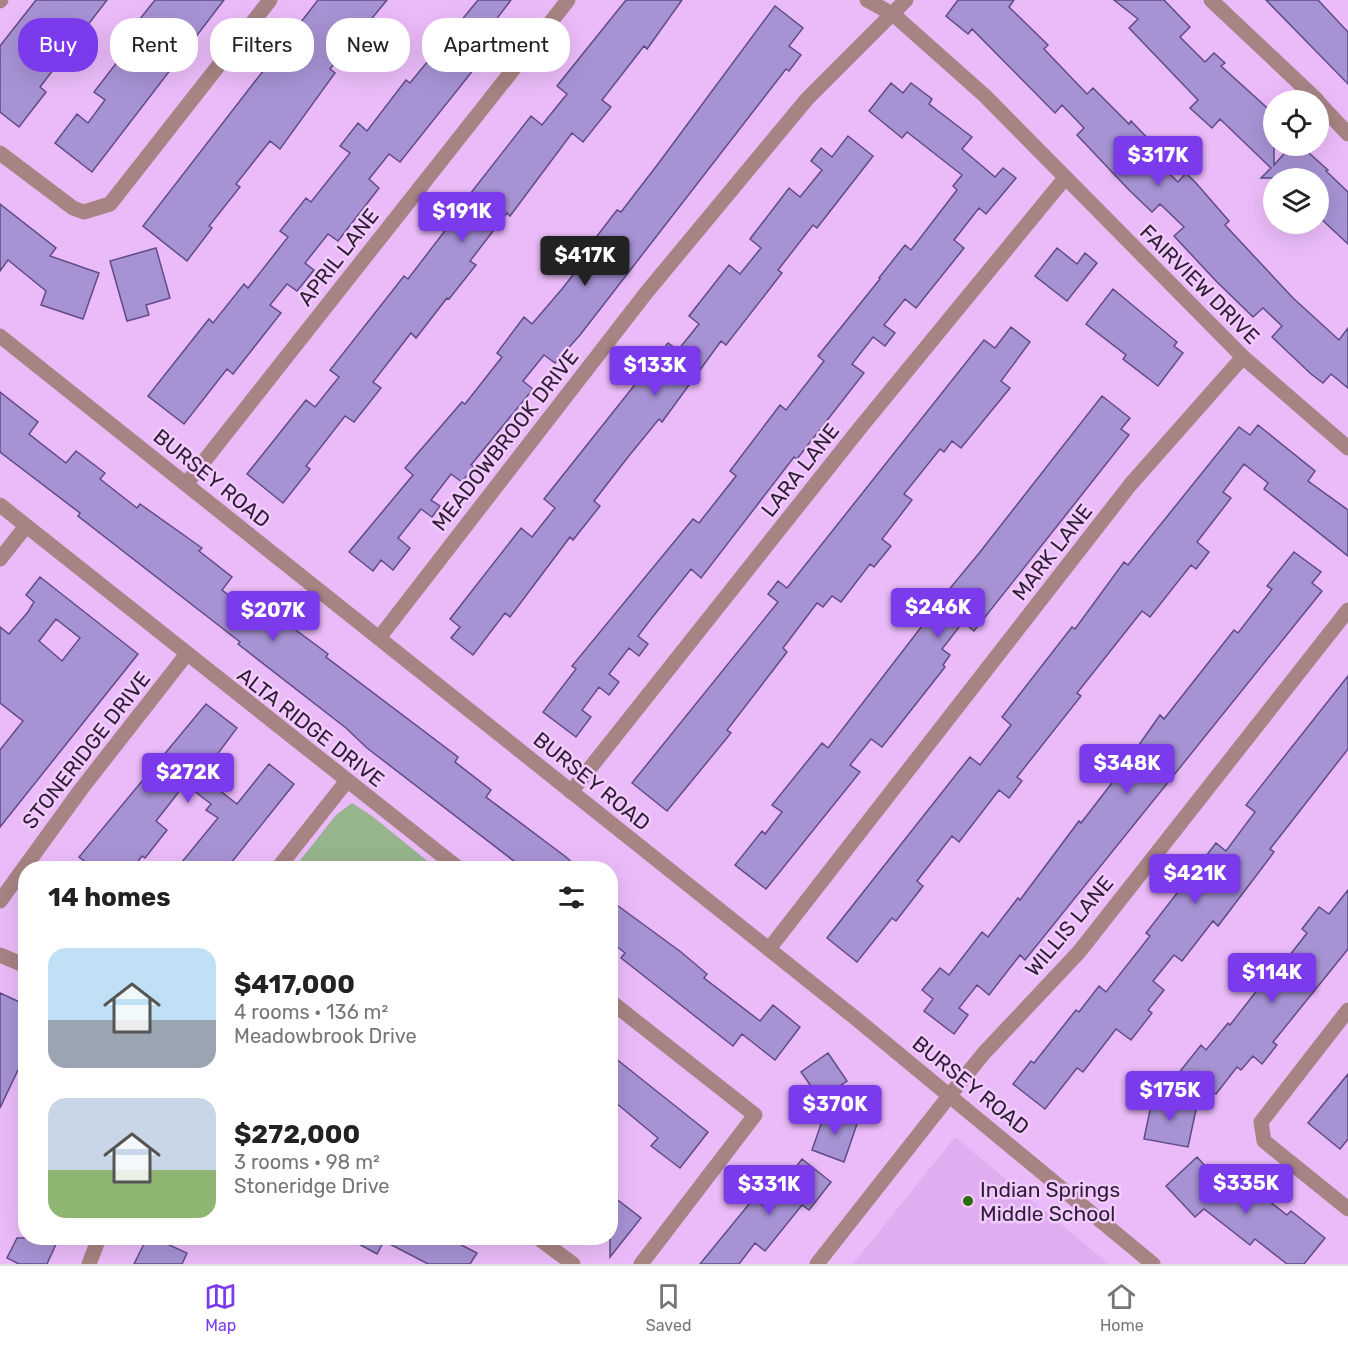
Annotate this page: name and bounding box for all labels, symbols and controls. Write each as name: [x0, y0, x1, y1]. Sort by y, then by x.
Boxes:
chip: Buy: [18, 18, 98, 72]
chip: Rent: [110, 18, 198, 72]
chip: Filters: [210, 18, 314, 72]
chip: New: [326, 18, 410, 72]
chip: Apartment: [422, 18, 570, 72]
map controls: [1263, 90, 1329, 234]
button: locate: [1263, 90, 1329, 156]
pin: $317K: [1116, 136, 1200, 187]
text: $317K: [1128, 143, 1188, 167]
button: layers: [1263, 168, 1329, 234]
pin: $191K: [420, 192, 504, 243]
text: $191K: [432, 199, 492, 223]
street label: APRIL LANE: [292, 203, 384, 311]
street label: FAIRVIEW DRIVE: [1135, 219, 1265, 349]
pin: $417K: [543, 236, 627, 287]
text: $417K: [554, 243, 616, 267]
street label: MEADOWBROOK DRIVE: [427, 344, 583, 536]
pin: $133K: [613, 346, 697, 397]
text: $133K: [624, 353, 686, 377]
street label: LARA LANE: [756, 418, 844, 522]
street label: BURSEY ROAD: [149, 423, 275, 533]
street label: MARK LANE: [1007, 499, 1097, 605]
pin: $246K: [896, 588, 980, 639]
pin: $207K: [231, 591, 315, 642]
text: $246K: [905, 595, 971, 619]
text: $207K: [241, 598, 305, 622]
street label: ALTA RIDGE DRIVE: [233, 662, 389, 792]
street label: STONERIDGE DRIVE: [17, 666, 155, 834]
street label: BURSEY ROAD: [529, 726, 655, 836]
pin: $348K: [1085, 744, 1169, 795]
text: $348K: [1094, 751, 1161, 775]
pin: $272K: [146, 753, 230, 804]
text: $272K: [156, 760, 220, 784]
pin: $421K: [1153, 854, 1237, 905]
text: $421K: [1163, 861, 1227, 885]
street label: WILLIS LANE: [1020, 871, 1118, 981]
icon: filters: [555, 881, 588, 914]
text: 14 homes: [48, 882, 171, 913]
pin: $114K: [1230, 953, 1314, 1004]
text: $114K: [1242, 960, 1302, 984]
text: $417,000: [234, 969, 355, 1000]
icon: home: [96, 972, 168, 1044]
text: 4 rooms · 136 m²: [234, 1000, 388, 1024]
text: Meadowbrook Drive: [234, 1024, 417, 1048]
street label: BURSEY ROAD: [908, 1030, 1034, 1140]
pin: $175K: [1128, 1071, 1212, 1122]
text: $175K: [1140, 1078, 1200, 1102]
pin: $370K: [793, 1085, 877, 1136]
text: $370K: [803, 1092, 867, 1116]
text: $272,000: [234, 1119, 360, 1150]
icon: home: [96, 1122, 168, 1194]
text: 3 rooms · 98 m²: [234, 1150, 380, 1174]
pin: $335K: [1204, 1164, 1288, 1215]
pin: $331K: [727, 1165, 811, 1216]
text: $335K: [1213, 1171, 1279, 1195]
text: $331K: [738, 1172, 800, 1196]
text: Stoneridge Drive: [234, 1174, 390, 1198]
place label: Indian Springs Middle School: [980, 1177, 1120, 1226]
marker: Indian Springs Middle School: [961, 1194, 975, 1208]
tab: Map: [204, 1280, 237, 1335]
tab: Saved: [646, 1280, 691, 1335]
tab: Home: [1100, 1280, 1144, 1335]

